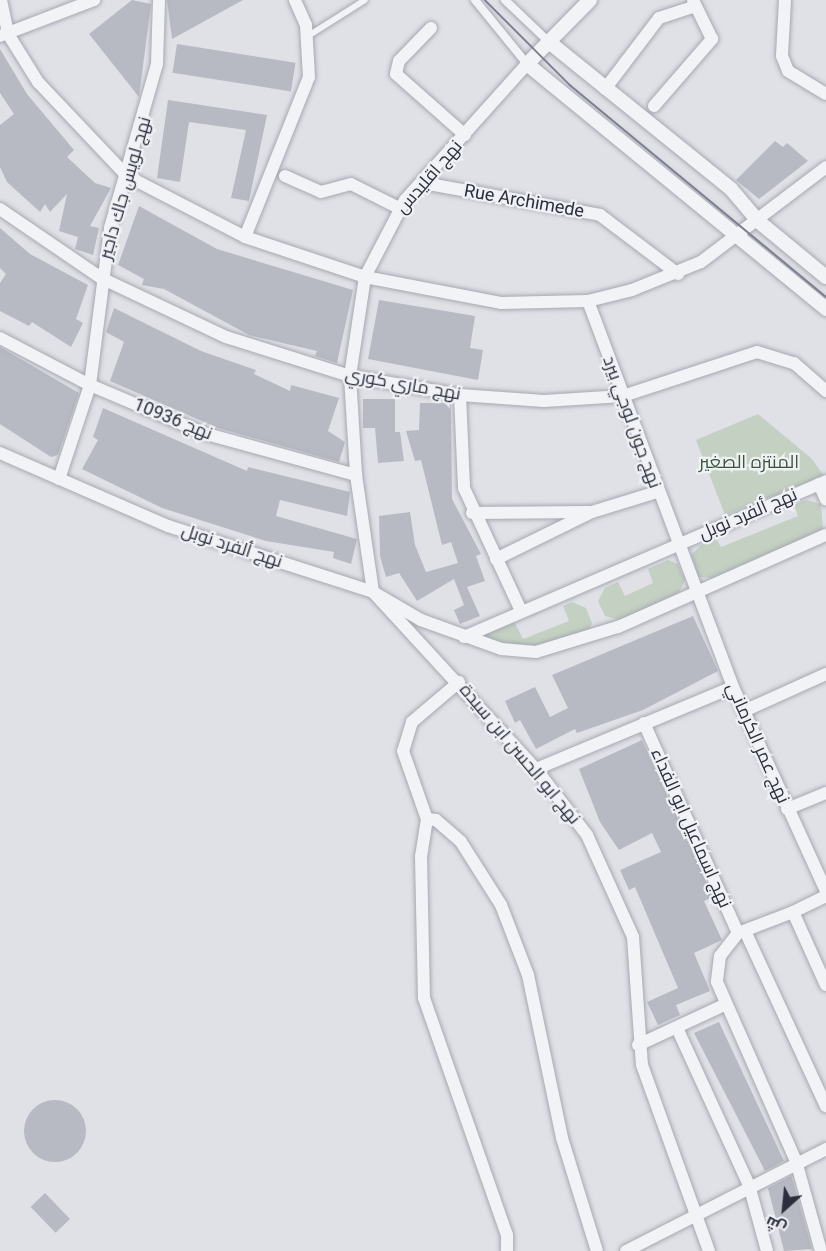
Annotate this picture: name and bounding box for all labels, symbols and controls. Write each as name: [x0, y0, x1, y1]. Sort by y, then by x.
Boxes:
street label: نهج لويس جاك داجير: [94, 114, 156, 262]
street label: نهج اقليدس: [391, 136, 467, 218]
street label: Rue Archimede: [462, 180, 586, 222]
street label: نهج جون لوجي بيرد: [598, 353, 666, 491]
street label: نهج ماري كوري: [343, 363, 463, 405]
street label: نهج 10936: [130, 393, 216, 445]
park label: المنتزه الصغير: [699, 451, 799, 473]
street label: نهج ألفرد نوبل: [695, 484, 801, 544]
street label: نهج ألفرد نوبل: [179, 520, 285, 572]
street label: نهج ابو الحسن ابن سيدة: [455, 679, 585, 829]
street label: نهج عمر الكرماني: [722, 679, 794, 807]
street label: نهج اسماعيل ابو الفداء: [646, 745, 736, 911]
north arrow: [754, 1179, 814, 1239]
text: ش: [762, 1212, 789, 1239]

